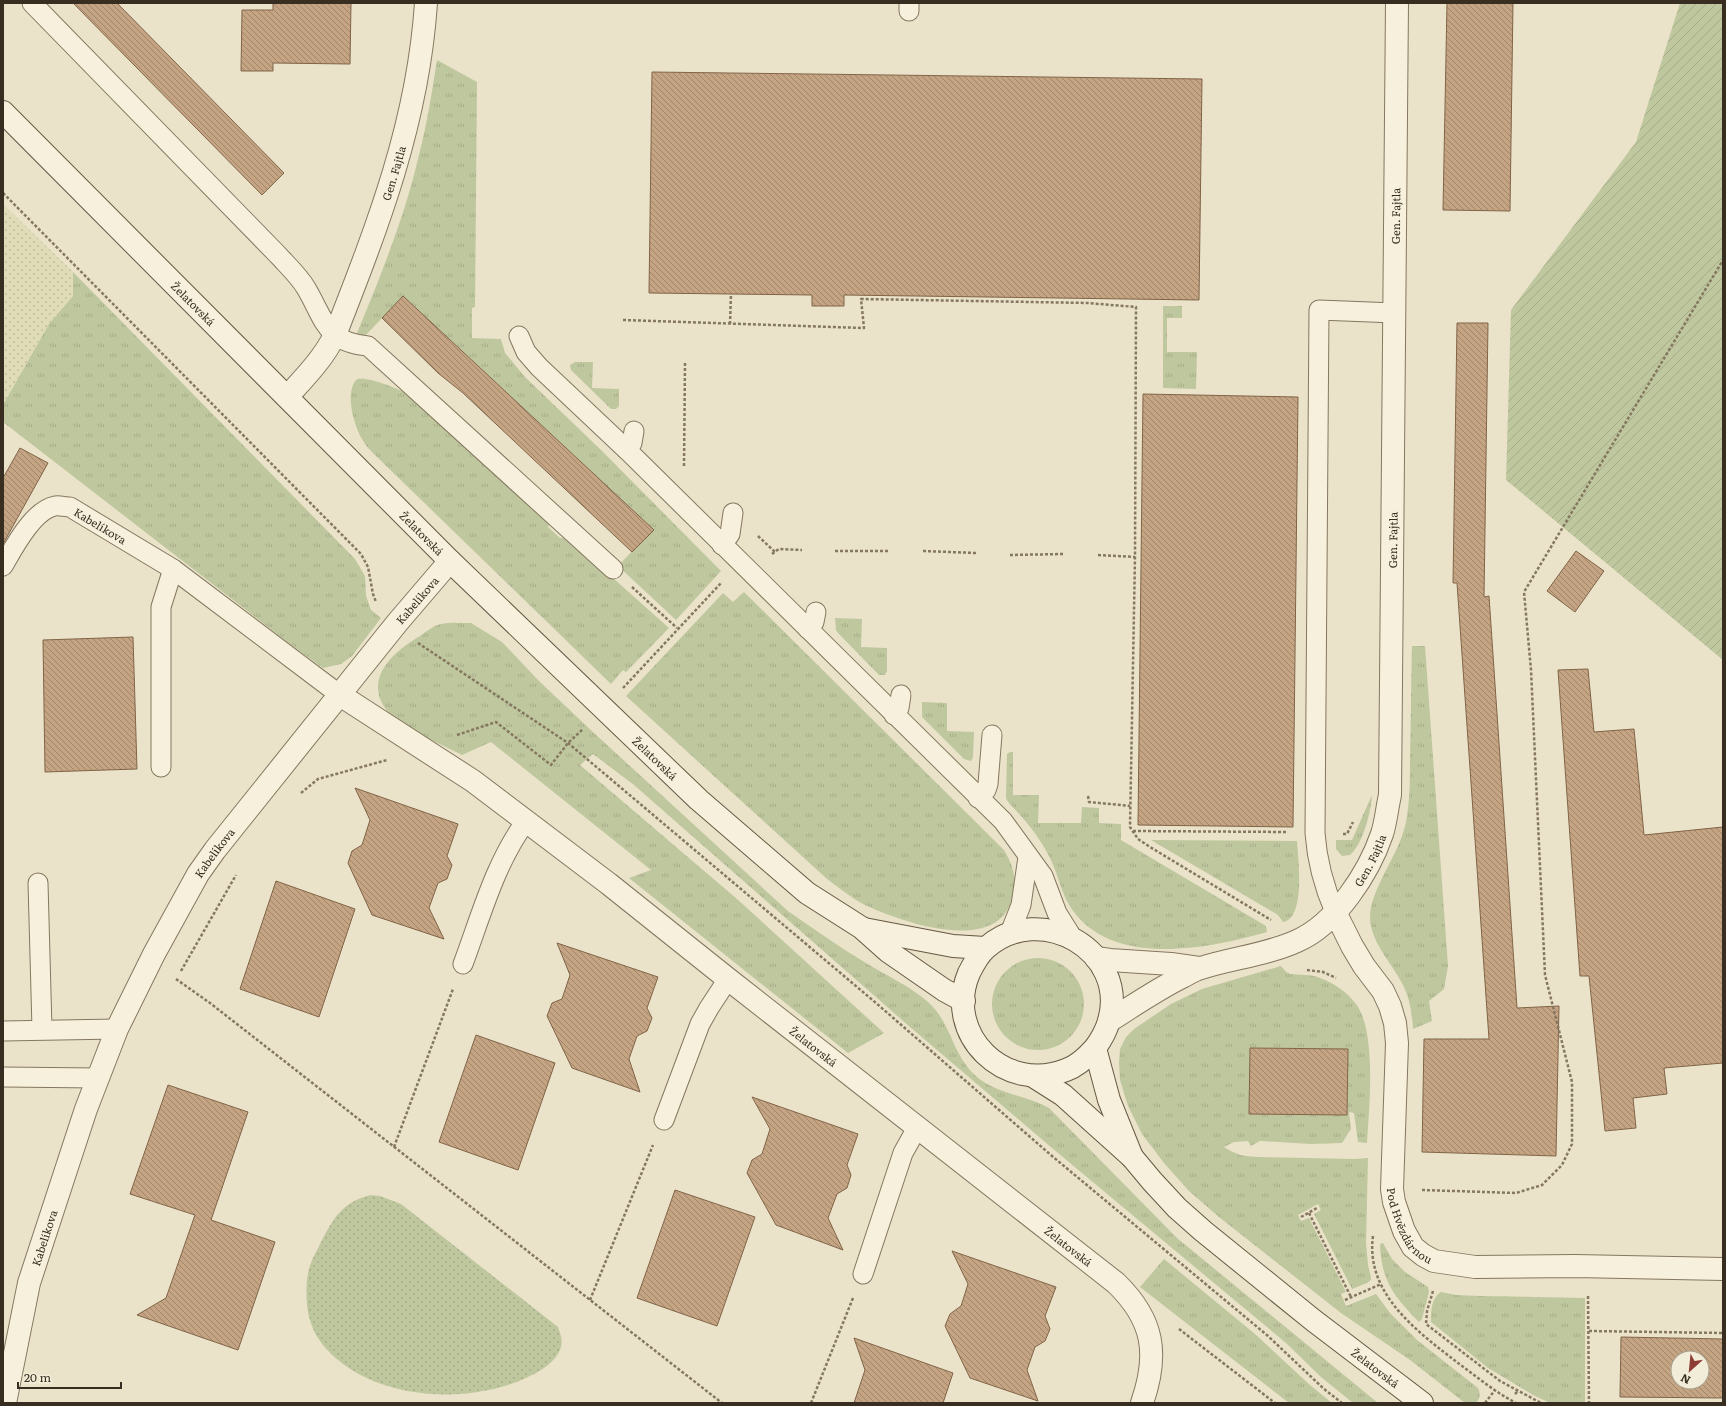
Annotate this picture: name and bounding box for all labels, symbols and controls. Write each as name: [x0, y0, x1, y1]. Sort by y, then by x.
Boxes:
street label: Gen. Fajtla: [377, 144, 409, 202]
street label: Gen. Fajtla: [1387, 188, 1403, 244]
street label: Želatovská: [168, 278, 219, 329]
street label: Kabelíkova: [71, 503, 130, 547]
street label: Želatovská: [396, 507, 448, 559]
street label: Gen. Fajtla: [1384, 512, 1401, 568]
street label: Kabelíkova: [392, 572, 442, 627]
street label: Želatovská: [629, 733, 681, 783]
street label: Kabelíkova: [190, 824, 238, 881]
street label: Gen. Fajtla: [1350, 832, 1389, 889]
street label: Želatovská: [786, 1022, 841, 1070]
street label: Pod Hvězdárnou: [1384, 1186, 1436, 1267]
street label: Kabelíkova: [27, 1207, 61, 1268]
street label: Želatovská: [1041, 1222, 1096, 1270]
street label: Želatovská: [1348, 1344, 1403, 1391]
north arrow: [1670, 1350, 1710, 1390]
scale bar: [18, 1364, 121, 1390]
text: 20 m: [24, 1368, 51, 1386]
text: N: [1677, 1371, 1693, 1389]

